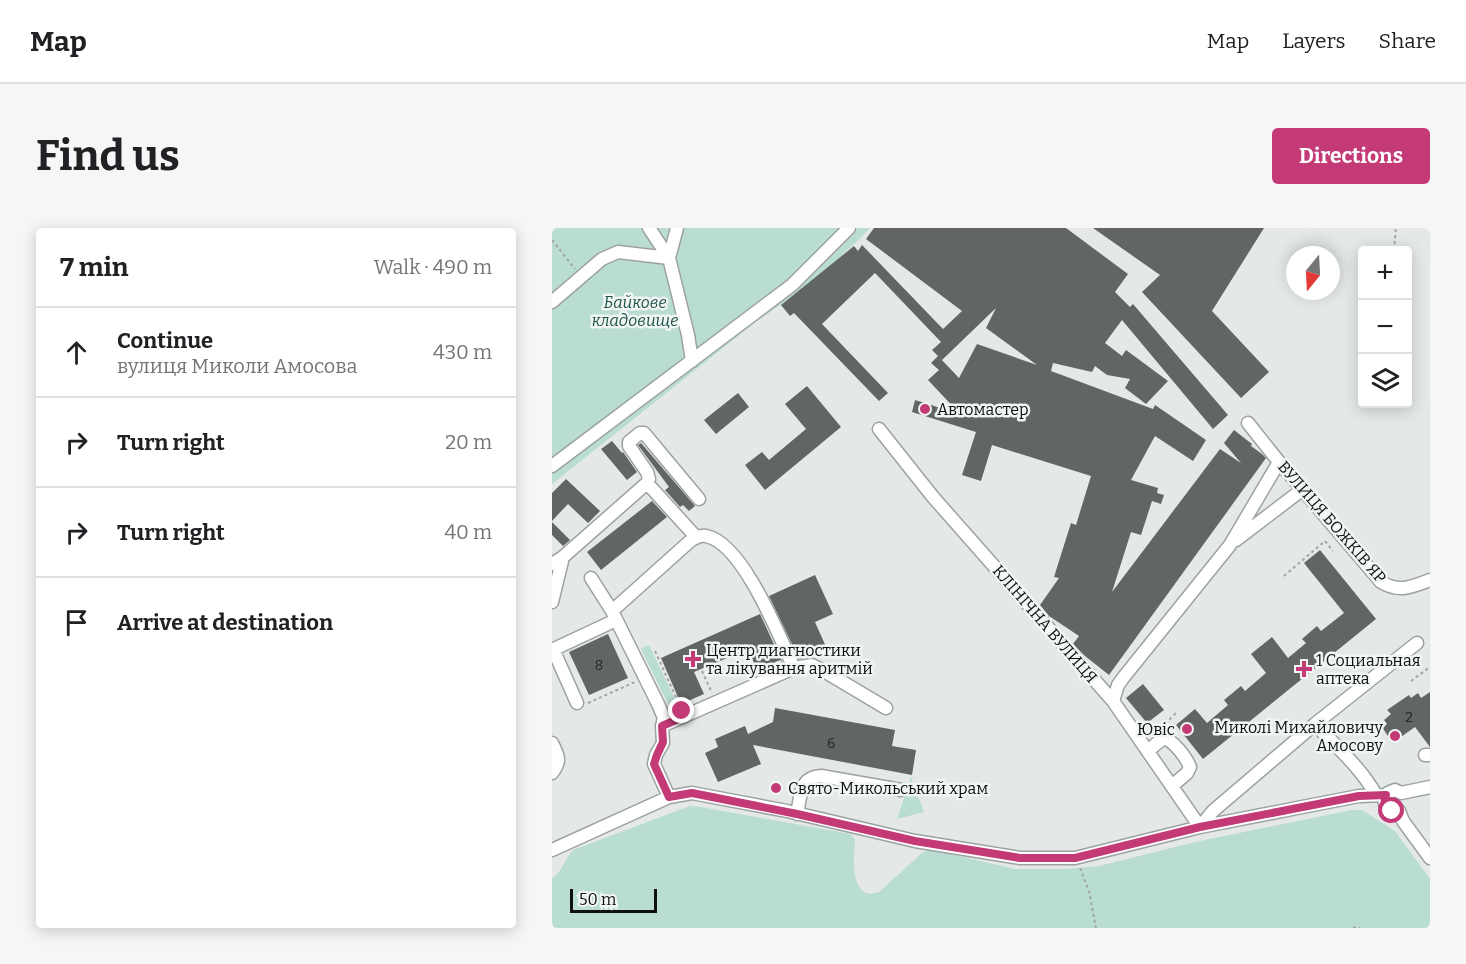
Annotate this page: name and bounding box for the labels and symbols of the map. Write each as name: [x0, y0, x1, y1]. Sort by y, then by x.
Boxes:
north arrow: [1286, 246, 1340, 300]
park label: Байкове кладовище: [592, 293, 678, 330]
place label: Автомастер: [937, 400, 1029, 419]
marker: Автомастер: [918, 402, 932, 416]
street label: ВУЛИЦЯ БОЖКІВ ЯР: [1274, 457, 1390, 587]
street label: КЛІНІЧНА ВУЛИЦЯ: [989, 561, 1101, 687]
place label: Центр диагностики та лікування аритмій: [706, 641, 873, 678]
marker: Центр диагностики та лікування аритмій: [684, 650, 702, 668]
place label: 1 Социальная аптека: [1316, 651, 1421, 688]
house number: 8: [595, 657, 603, 674]
marker: 1 Социальная аптека: [1297, 662, 1311, 676]
route end: [668, 697, 694, 723]
house number: 2: [1405, 709, 1413, 726]
place label: Миколі Михайловичу Амосову: [1214, 718, 1384, 755]
place label: Ювіс: [1137, 720, 1175, 739]
marker: Ювіс: [1180, 722, 1194, 736]
marker: Миколі Михайловичу Амосову: [1388, 729, 1402, 743]
house number: 6: [827, 735, 835, 752]
place label: Свято-Микольський храм: [788, 779, 988, 798]
marker: Свято-Микольський храм: [769, 781, 783, 795]
route start: [1378, 797, 1404, 823]
scale bar: [570, 886, 657, 914]

